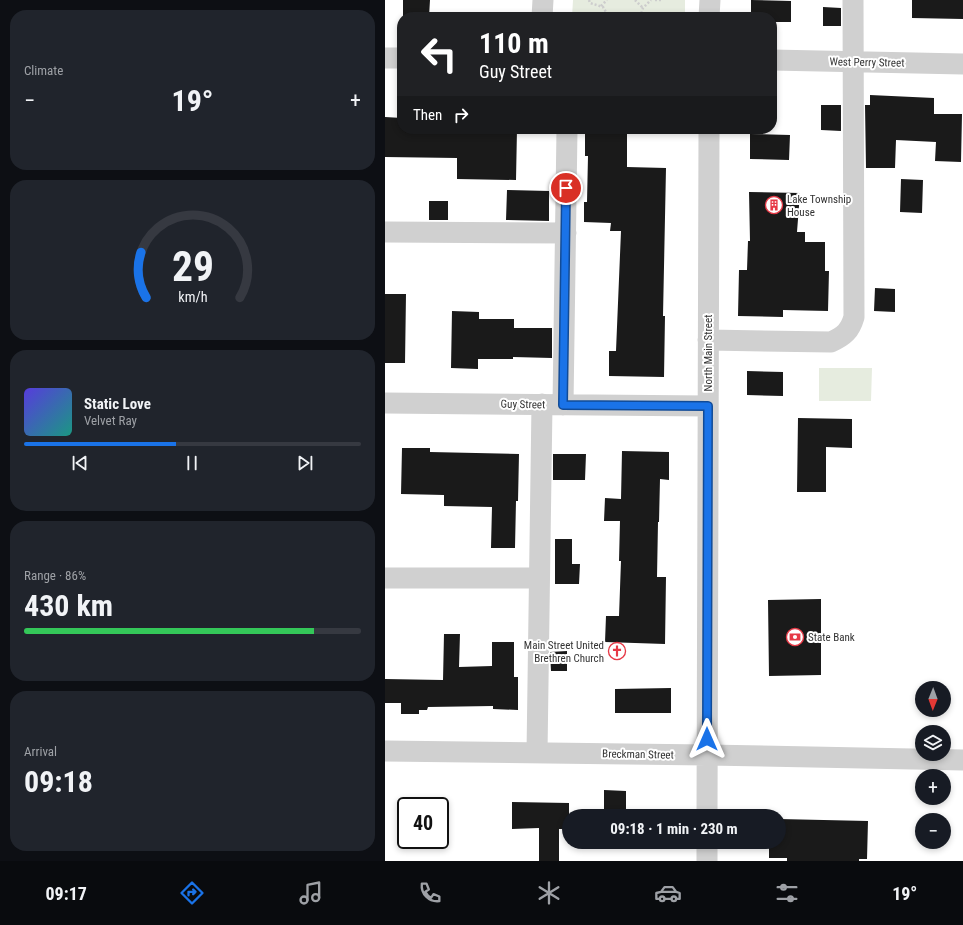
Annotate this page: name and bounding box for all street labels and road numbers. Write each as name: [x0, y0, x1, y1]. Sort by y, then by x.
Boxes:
street label: West Perry Street: [829, 55, 905, 70]
street label: North Main Street: [702, 315, 715, 391]
street label: Guy Street: [501, 398, 545, 411]
street label: Breckman Street: [602, 747, 674, 762]

